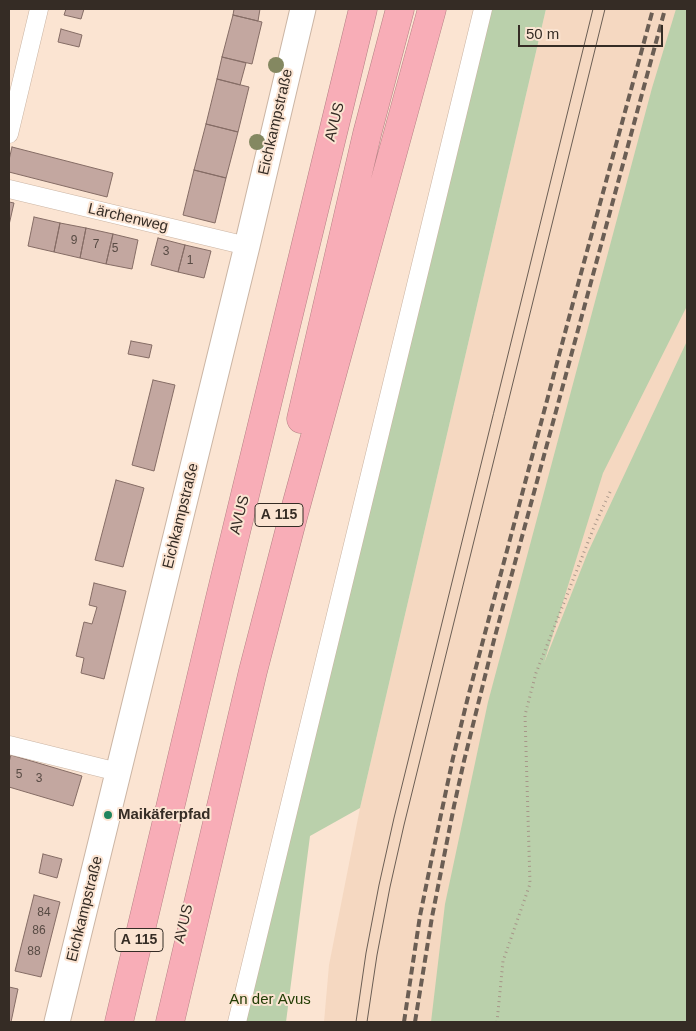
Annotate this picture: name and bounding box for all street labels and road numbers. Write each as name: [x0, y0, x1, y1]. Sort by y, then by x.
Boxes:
street label: Eichkampstraße: [255, 67, 297, 177]
street label: AVUS: [321, 101, 349, 143]
street label: Lärchenweg: [86, 200, 170, 236]
street label: Eichkampstraße: [159, 461, 203, 571]
street label: AVUS: [226, 494, 254, 536]
road number: A 115: [255, 504, 303, 526]
street label: Eichkampstraße: [63, 854, 107, 964]
street label: AVUS: [171, 903, 197, 945]
road number: A 115: [115, 928, 163, 952]

